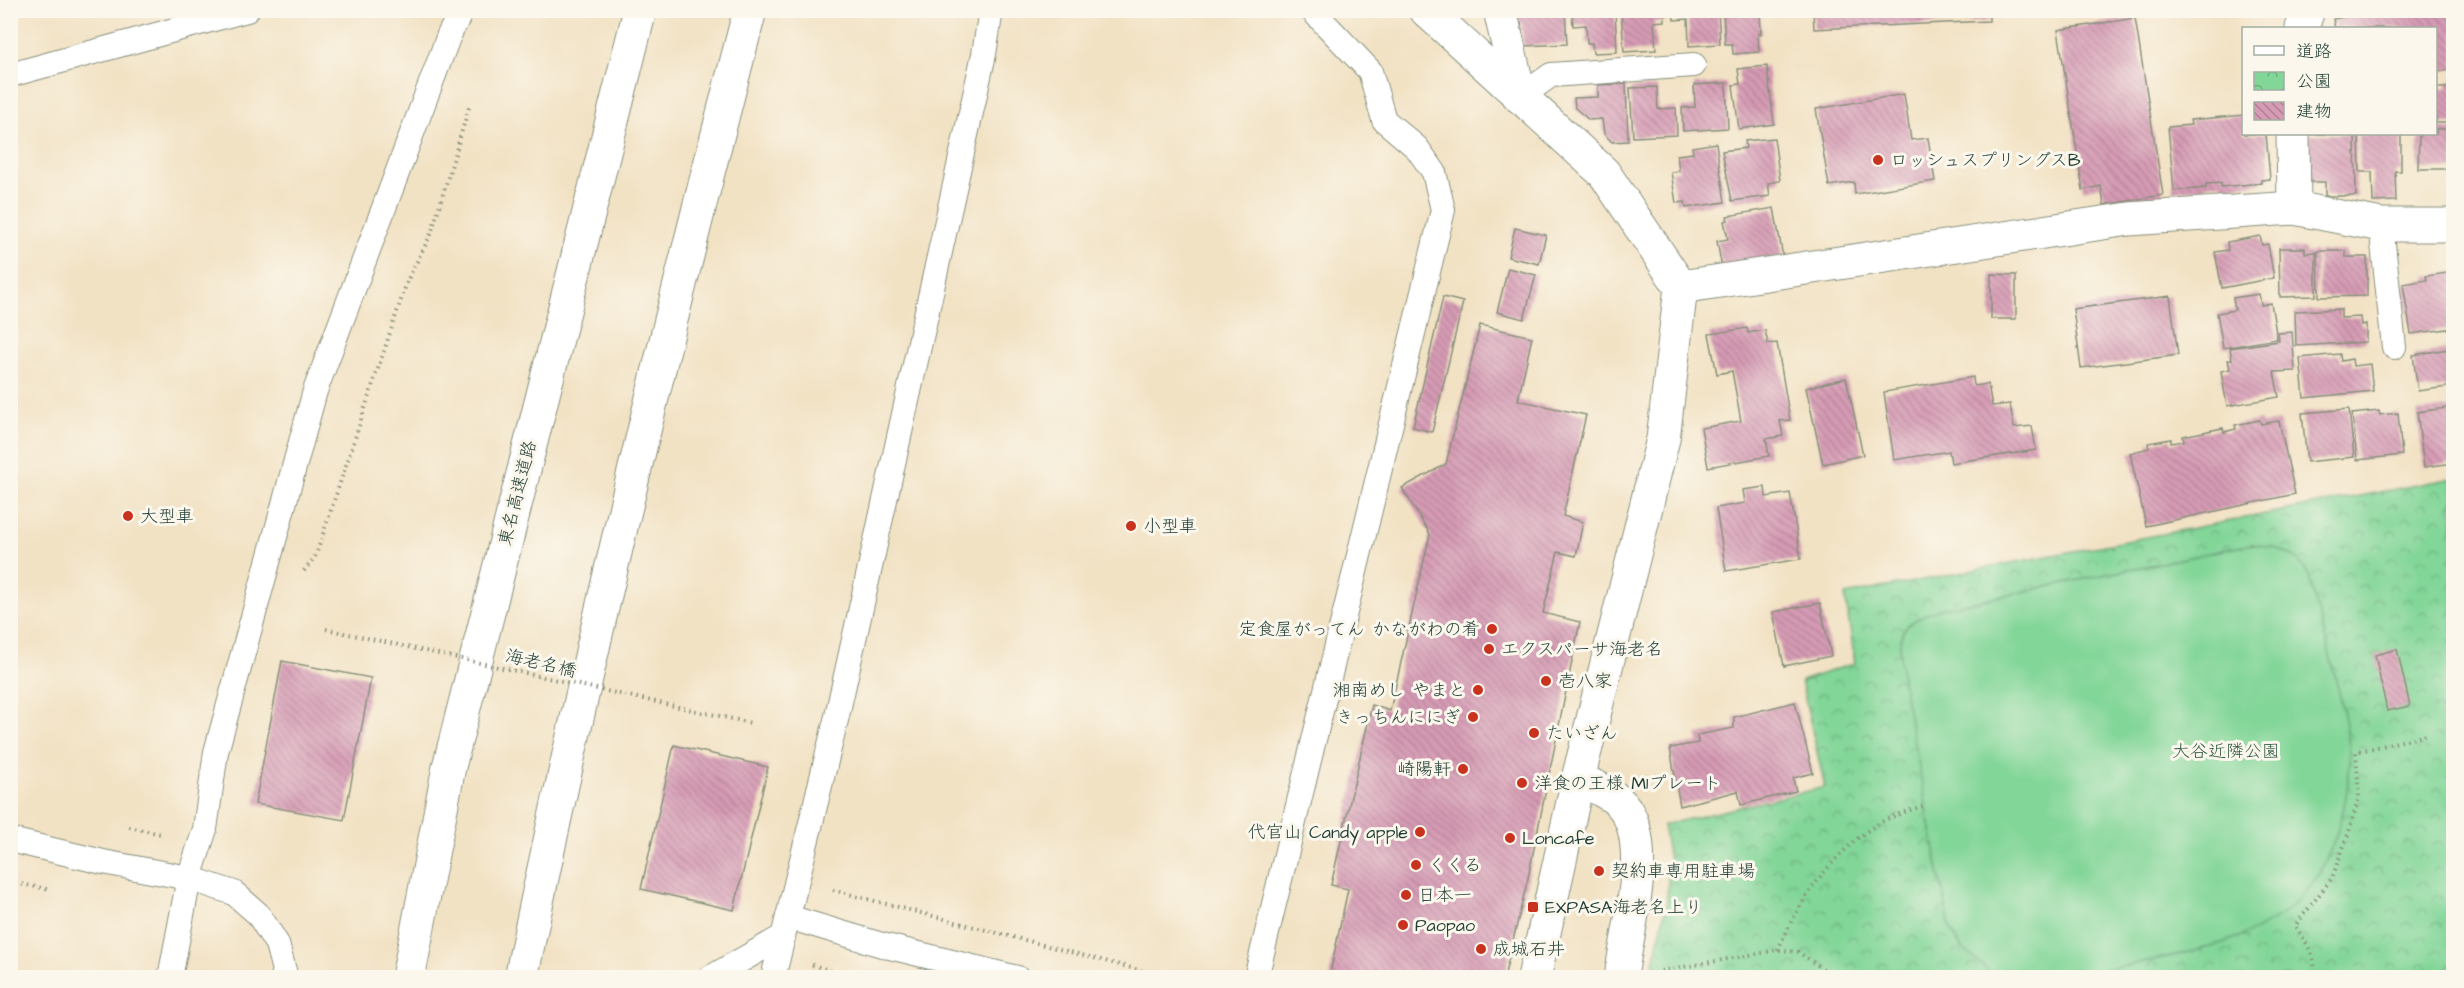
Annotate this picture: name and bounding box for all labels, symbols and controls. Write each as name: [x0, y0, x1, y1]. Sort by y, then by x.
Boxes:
legend: [2242, 27, 2437, 135]
text: 道路: [2296, 39, 2332, 64]
text: 公園: [2296, 69, 2332, 94]
text: 建物: [2296, 99, 2332, 124]
place label: ロッシュスプリングスB: [1890, 148, 2081, 173]
marker: ロッシュスプリングスB: [1871, 153, 1885, 167]
street label: 東名高速道路: [492, 438, 543, 549]
place label: 大型車: [140, 504, 194, 529]
marker: 大型車: [121, 509, 135, 523]
place label: 小型車: [1143, 514, 1197, 539]
marker: 小型車: [1124, 519, 1138, 533]
place label: 定食屋がってん かながわの肴: [1239, 617, 1480, 642]
marker: 定食屋がってん かながわの肴: [1485, 622, 1499, 636]
place label: エクスパーサ海老名: [1501, 637, 1663, 662]
marker: エクスパーサ海老名: [1482, 642, 1496, 656]
street label: 海老名橋: [503, 643, 579, 684]
place label: 壱八家: [1558, 669, 1612, 694]
marker: 壱八家: [1539, 674, 1553, 688]
place label: 湘南めし やまと: [1333, 678, 1466, 703]
marker: 湘南めし やまと: [1471, 683, 1485, 697]
place label: きっちんににぎ: [1336, 705, 1461, 730]
marker: きっちんににぎ: [1466, 710, 1480, 724]
place label: たいざん: [1546, 721, 1618, 746]
marker: たいざん: [1527, 726, 1541, 740]
park label: 大谷近隣公園: [2172, 739, 2280, 764]
place label: 崎陽軒: [1397, 757, 1451, 782]
marker: 崎陽軒: [1456, 762, 1470, 776]
place label: 洋食の王様 M1プレート: [1534, 771, 1721, 796]
marker: 洋食の王様 M1プレート: [1515, 776, 1529, 790]
place label: 代官山 Candy apple: [1248, 820, 1408, 846]
marker: 代官山 Candy apple: [1413, 825, 1427, 839]
place label: Loncafe: [1522, 826, 1595, 851]
marker: Loncafe: [1503, 831, 1517, 845]
place label: くくる: [1428, 853, 1482, 878]
marker: くくる: [1409, 858, 1423, 872]
place label: 契約車専用駐車場: [1611, 859, 1755, 884]
marker: 契約車専用駐車場: [1592, 864, 1606, 878]
place label: 日本一: [1418, 883, 1472, 908]
marker: 日本一: [1399, 888, 1413, 902]
place label: EXPASA海老名上り: [1545, 895, 1703, 920]
marker: EXPASA海老名上り: [1526, 900, 1540, 914]
place label: Paopao: [1415, 913, 1475, 938]
marker: Paopao: [1396, 918, 1410, 932]
place label: 成城石井: [1493, 937, 1565, 962]
marker: 成城石井: [1474, 942, 1488, 956]

